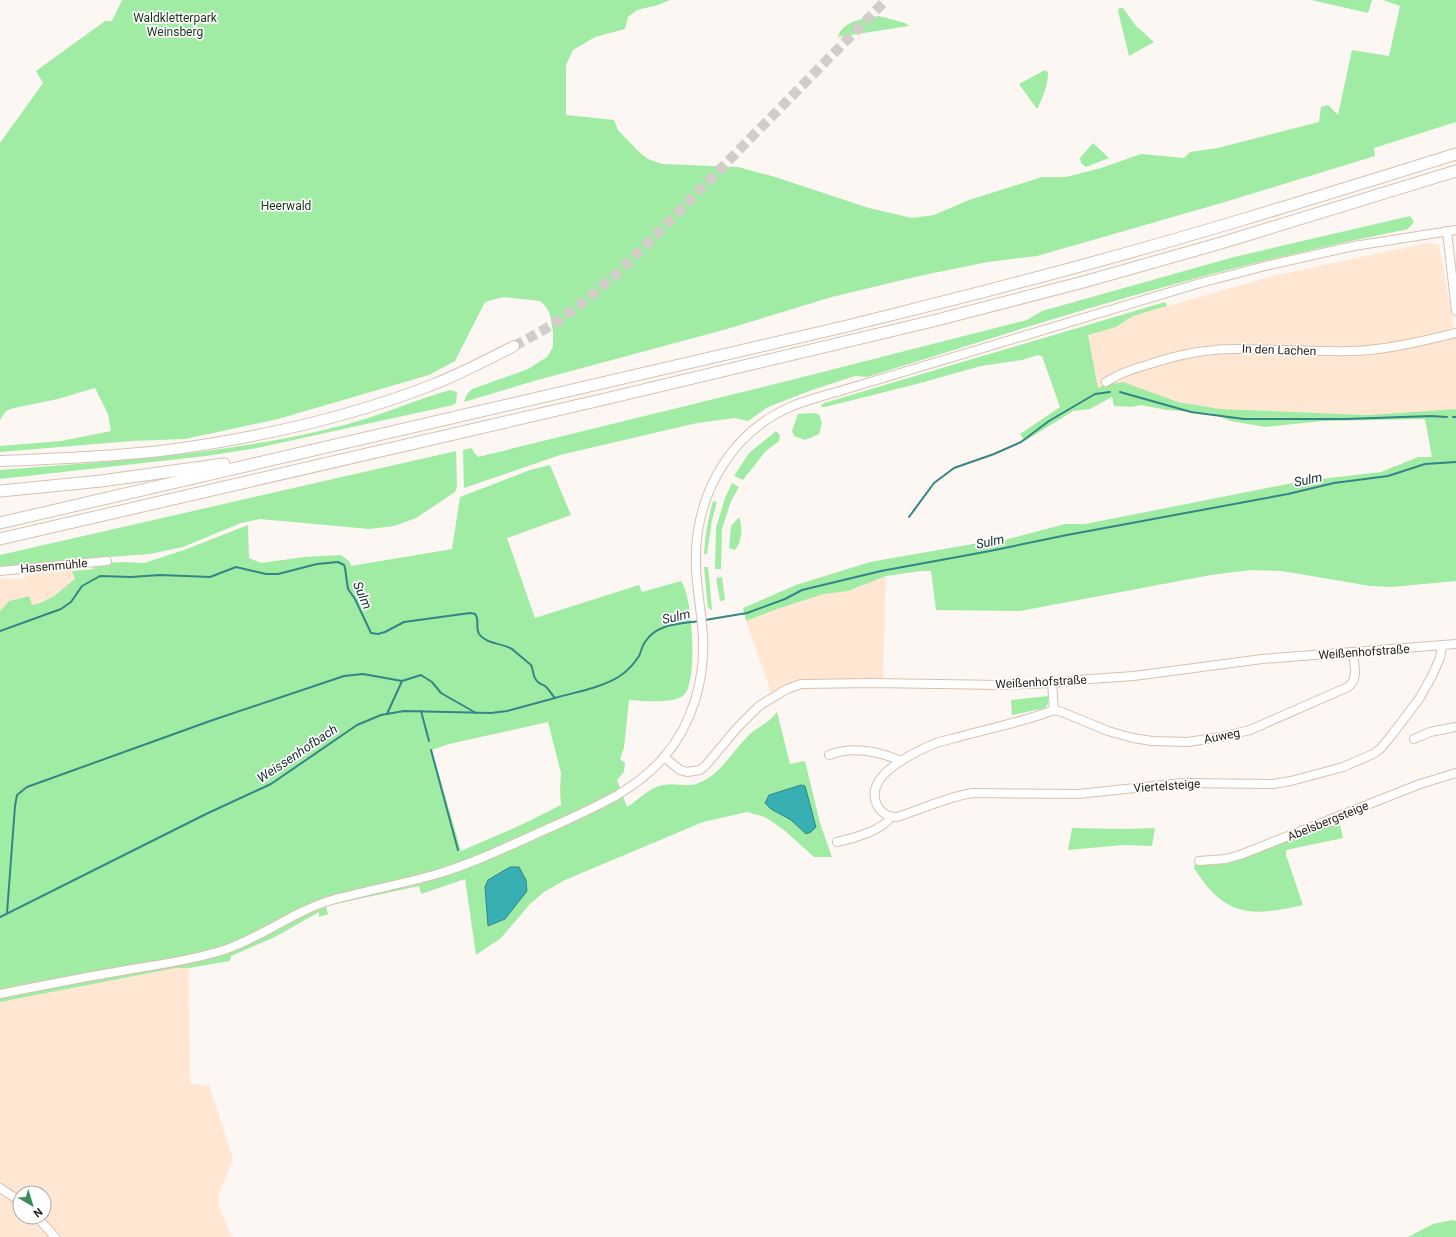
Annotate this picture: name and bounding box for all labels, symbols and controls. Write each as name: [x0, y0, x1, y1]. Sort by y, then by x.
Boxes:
park label: Waldkletterpark Weinsberg: [133, 11, 218, 39]
park label: Heerwald: [261, 199, 311, 213]
street label: In den Lachen: [1242, 342, 1316, 358]
water label: Sulm: [1293, 469, 1324, 490]
water label: Sulm: [975, 531, 1006, 552]
street label: Hasenmühle: [20, 556, 88, 576]
water label: Sulm: [350, 579, 375, 611]
water label: Sulm: [661, 606, 692, 627]
street label: Weißenhofstraße: [1318, 642, 1410, 662]
street label: Weißenhofstraße: [995, 673, 1087, 691]
water label: Weissenhofbach: [254, 721, 340, 786]
street label: Auweg: [1203, 726, 1241, 746]
street label: Viertelsteige: [1133, 777, 1201, 795]
street label: Abelsbergsteige: [1285, 798, 1371, 844]
north arrow: [12, 1185, 52, 1225]
text: N: [31, 1205, 45, 1220]

